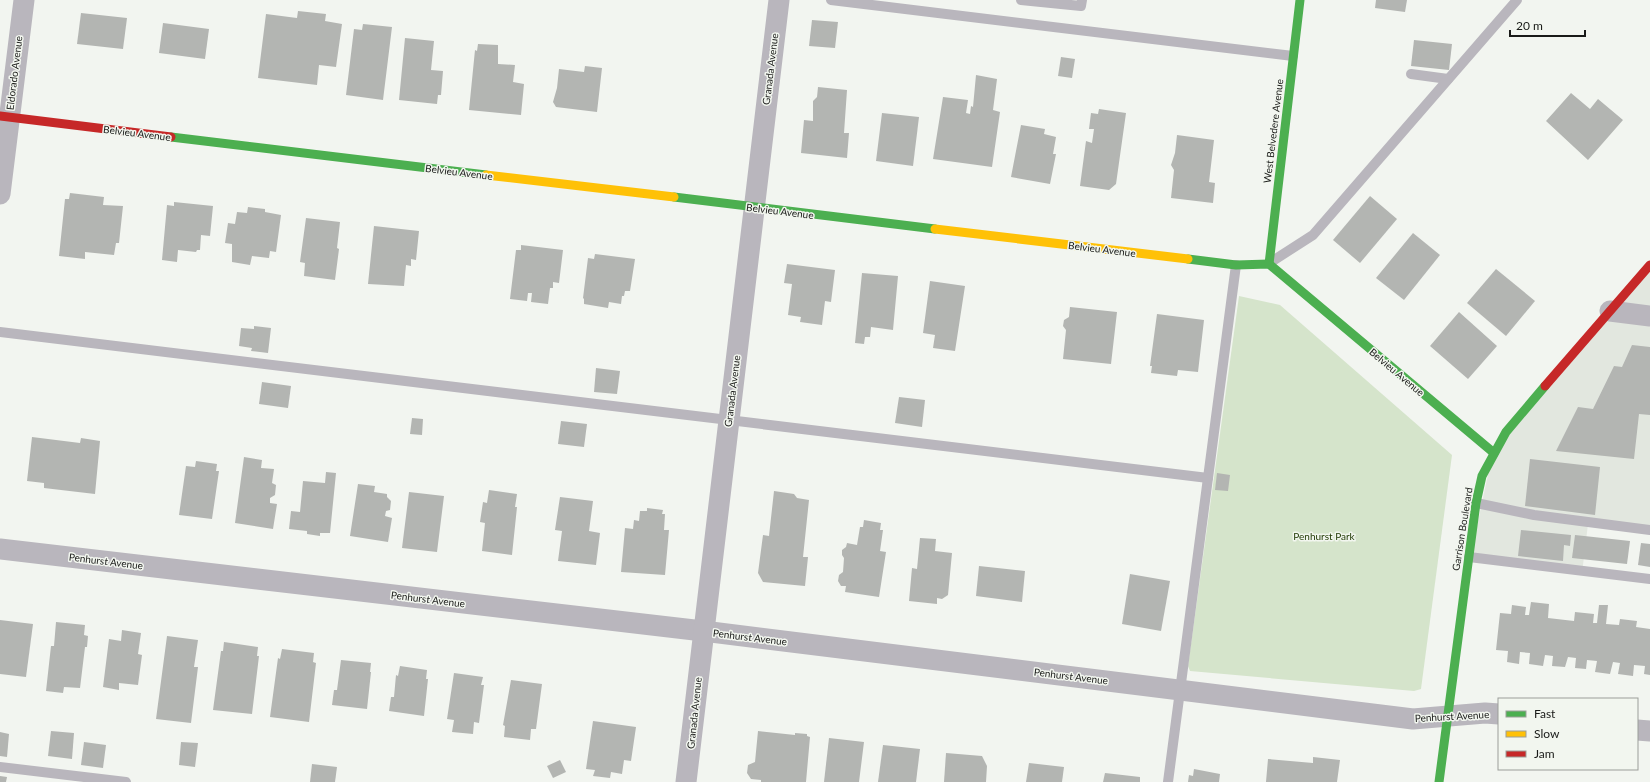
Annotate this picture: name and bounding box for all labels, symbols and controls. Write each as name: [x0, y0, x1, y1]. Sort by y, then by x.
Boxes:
scale bar: [1510, 12, 1585, 38]
text: 20 m: [1516, 18, 1543, 33]
street label: Granada Avenue: [760, 32, 780, 106]
street label: Eldorado Avenue: [4, 35, 24, 111]
street label: West Belvedere Avenue: [1261, 78, 1285, 184]
street label: Belvieu Avenue: [103, 123, 171, 143]
street label: Belvieu Avenue: [425, 162, 493, 182]
street label: Belvieu Avenue: [746, 201, 814, 221]
street label: Belvieu Avenue: [1068, 239, 1136, 259]
street label: Belvieu Avenue: [1367, 346, 1427, 398]
street label: Granada Avenue: [722, 354, 742, 428]
street label: Garrison Boulevard: [1449, 486, 1475, 572]
park label: Penhurst Park: [1293, 530, 1356, 542]
street label: Penhurst Avenue: [68, 550, 144, 572]
street label: Penhurst Avenue: [390, 588, 466, 610]
street label: Penhurst Avenue: [712, 626, 788, 648]
street label: Penhurst Avenue: [1033, 665, 1109, 687]
street label: Granada Avenue: [684, 676, 704, 750]
legend: [1498, 698, 1638, 770]
text: Fast: [1534, 706, 1556, 721]
street label: Penhurst Avenue: [1414, 708, 1490, 724]
text: Slow: [1534, 726, 1560, 741]
text: Jam: [1534, 746, 1555, 761]

